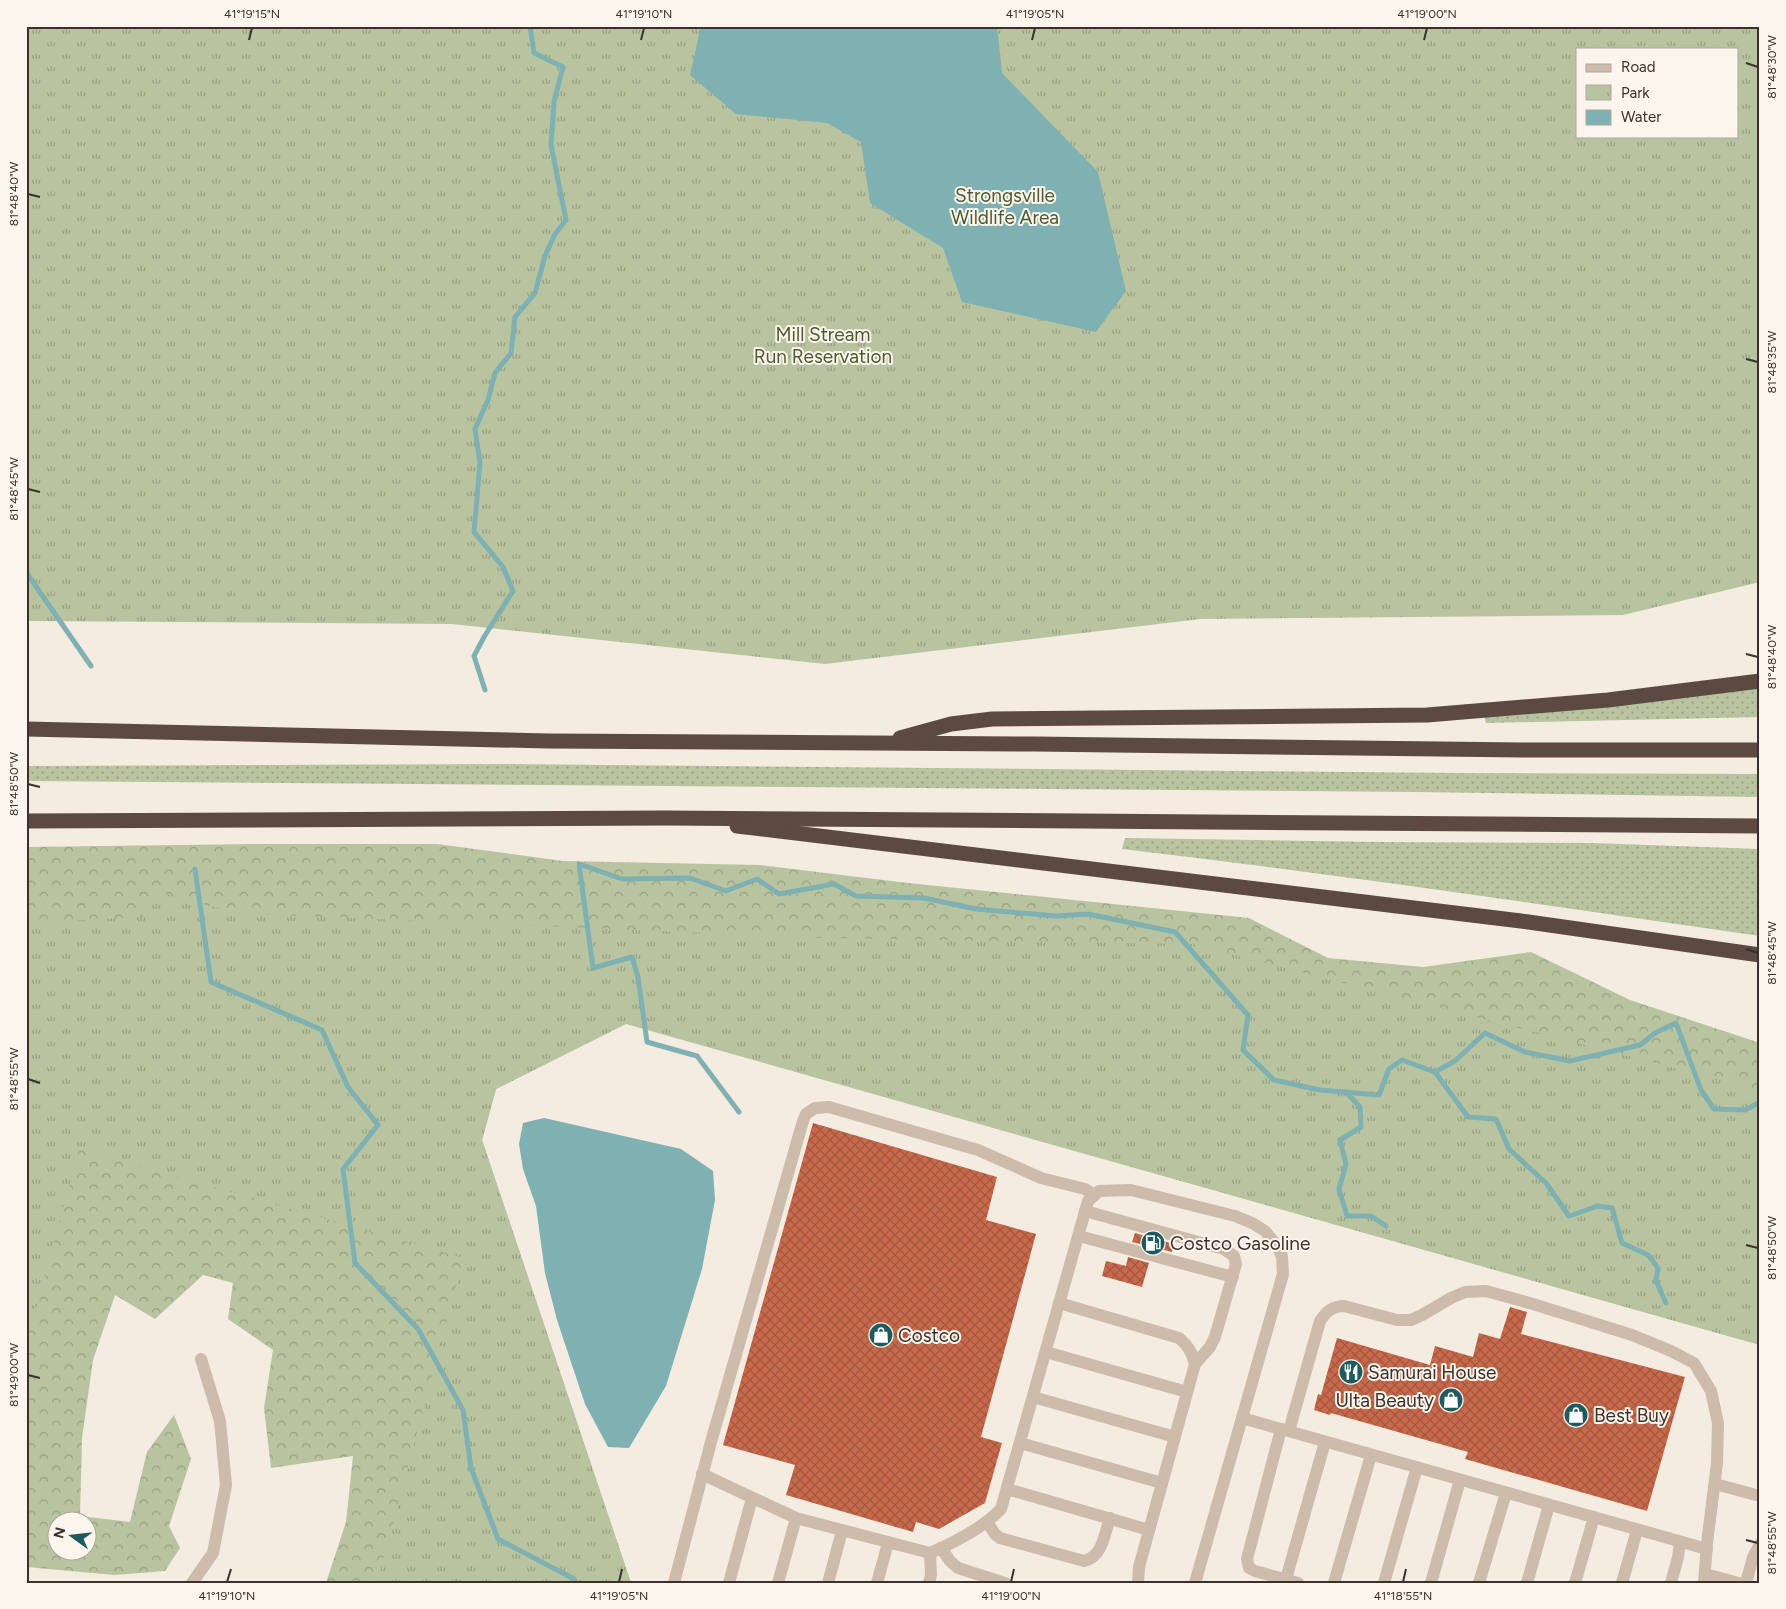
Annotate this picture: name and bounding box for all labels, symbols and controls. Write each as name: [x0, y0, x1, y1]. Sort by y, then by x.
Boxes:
text: 41°19'15"N: [224, 7, 280, 21]
text: 41°19'10"N: [616, 7, 672, 21]
text: 41°19'05"N: [1006, 7, 1064, 21]
text: 41°19'00"N: [1397, 7, 1457, 21]
text: 81°48'30"W: [1765, 35, 1779, 99]
legend: [1576, 48, 1738, 138]
text: Road: [1621, 58, 1656, 76]
text: Park: [1621, 84, 1650, 102]
text: Water: [1621, 108, 1661, 126]
text: 81°48'40"W: [7, 161, 21, 226]
park label: Strongsville Wildlife Area: [951, 184, 1059, 229]
park label: Mill Stream Run Reservation: [754, 323, 892, 368]
text: 81°48'35"W: [1765, 330, 1779, 393]
text: 81°48'45"W: [7, 457, 21, 521]
text: 81°48'40"W: [1765, 624, 1779, 689]
text: 81°48'50"W: [7, 752, 21, 816]
text: 81°48'45"W: [1765, 921, 1779, 985]
text: 81°48'55"W: [7, 1047, 21, 1111]
text: 81°48'50"W: [1765, 1216, 1779, 1280]
fuel station icon: Costco Gasoline: [1140, 1230, 1166, 1256]
place label: Costco Gasoline: [1170, 1232, 1310, 1255]
shop icon: Costco: [868, 1322, 894, 1348]
place label: Costco: [898, 1324, 960, 1347]
text: 81°49'00"W: [7, 1342, 21, 1407]
restaurant icon: Samurai House: [1338, 1359, 1364, 1385]
place label: Samurai House: [1368, 1361, 1496, 1384]
shop icon: Ulta Beauty: [1438, 1387, 1464, 1413]
place label: Ulta Beauty: [1335, 1389, 1434, 1412]
shop icon: Best Buy: [1563, 1402, 1589, 1428]
place label: Best Buy: [1594, 1404, 1669, 1427]
text: 81°48'55"W: [1765, 1511, 1779, 1575]
north arrow: [48, 1512, 98, 1562]
text: N: [50, 1525, 70, 1540]
text: 41°19'10"N: [199, 1589, 255, 1603]
text: 41°19'05"N: [590, 1589, 648, 1603]
text: 41°19'00"N: [981, 1589, 1041, 1603]
text: 41°18'55"N: [1374, 1589, 1432, 1603]

